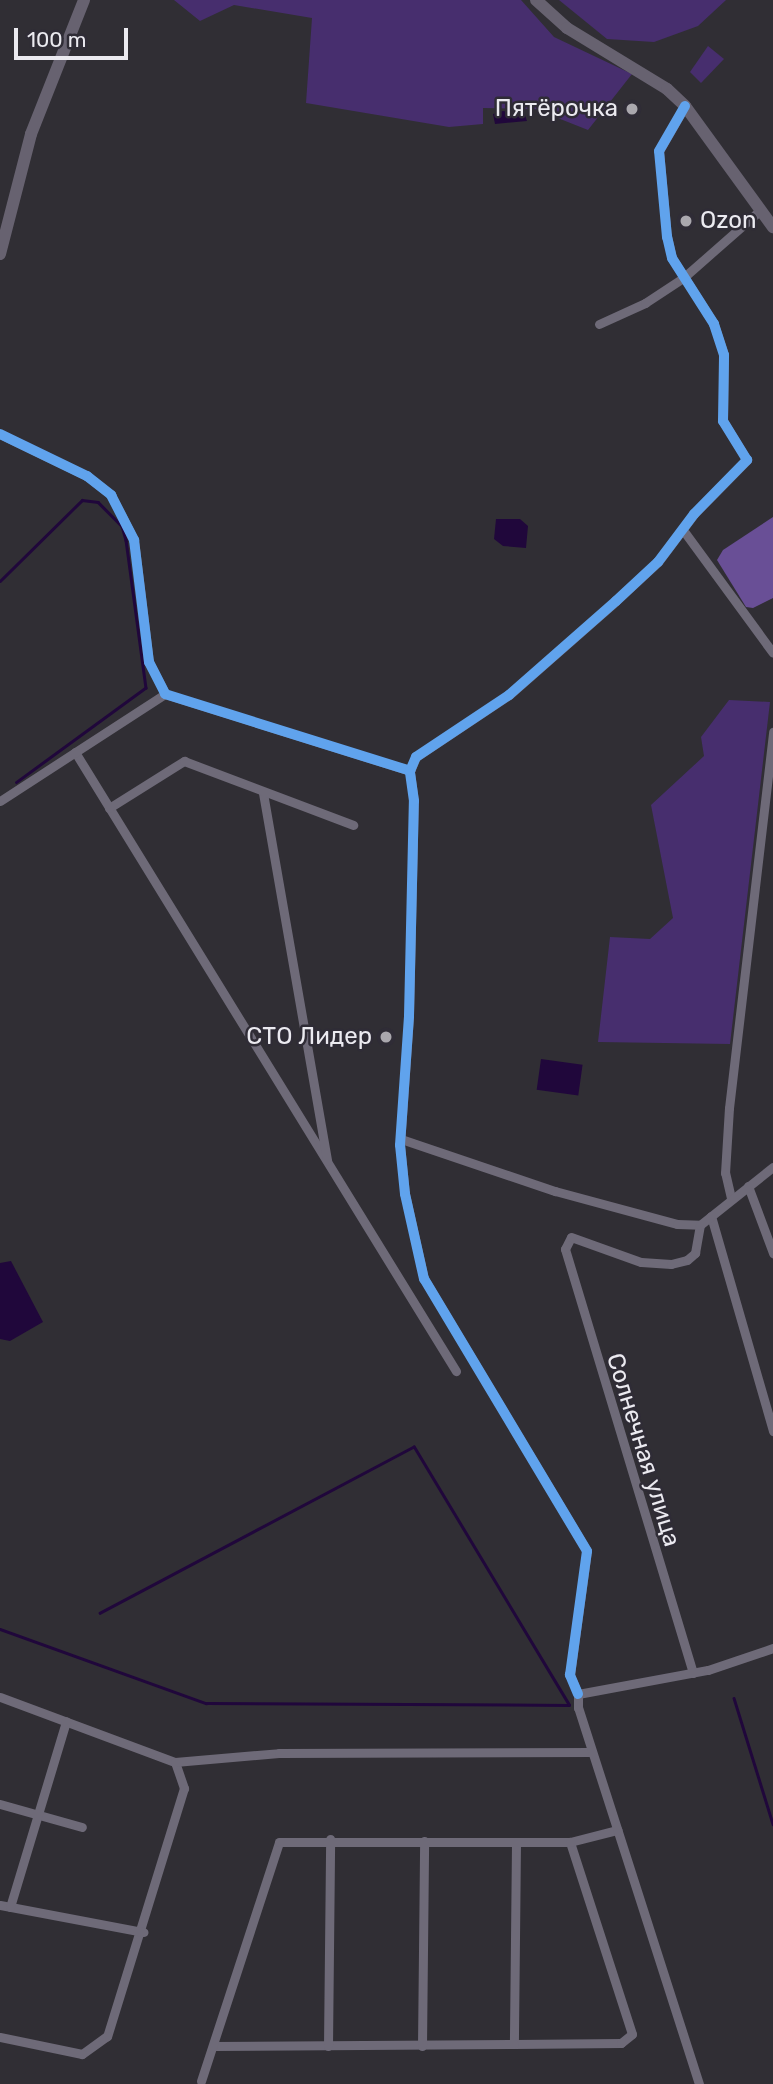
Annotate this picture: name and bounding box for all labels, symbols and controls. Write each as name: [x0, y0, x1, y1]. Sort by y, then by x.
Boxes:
scale bar: [18, 14, 131, 58]
text: 100 m: [27, 27, 86, 52]
place label: Пятёрочка: [495, 95, 618, 123]
marker: Пятёрочка: [624, 101, 640, 117]
place label: Ozon: [700, 207, 757, 235]
marker: Ozon: [678, 213, 694, 229]
place label: СТО Лидер: [246, 1023, 372, 1051]
marker: СТО Лидер: [378, 1029, 394, 1045]
street label: Солнечная улица: [600, 1350, 686, 1550]

